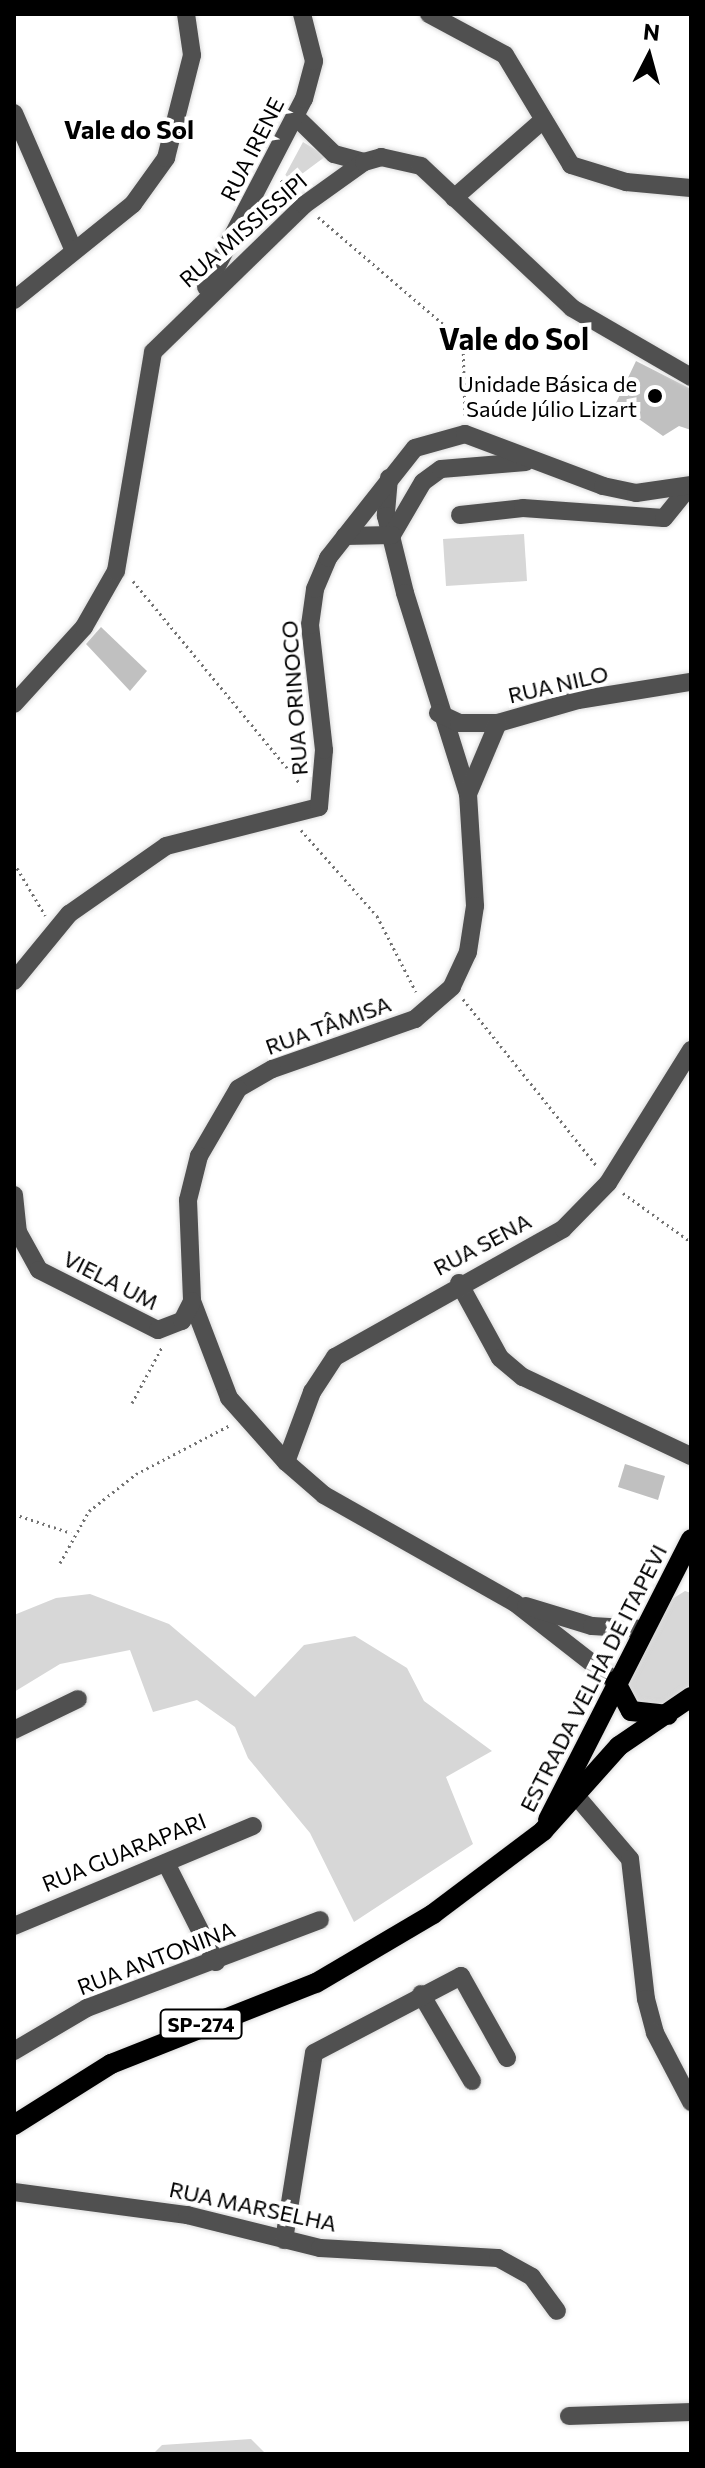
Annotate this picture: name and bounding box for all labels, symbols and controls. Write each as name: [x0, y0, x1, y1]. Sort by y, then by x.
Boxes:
north arrow: [609, 16, 689, 96]
text: N: [642, 17, 661, 46]
street label: RUA IRENE: [215, 93, 289, 205]
district label: Vale do Sol: [64, 113, 194, 145]
street label: RUA MISSISSIPI: [174, 167, 312, 293]
district label: Vale do Sol: [439, 320, 589, 356]
place label: Unidade Básica de Saúde Júlio Lizart: [458, 370, 637, 422]
marker: Unidade Básica de Saúde Júlio Lizart: [644, 385, 666, 407]
street label: RUA ORINOCO: [275, 619, 313, 777]
street label: RUA NILO: [505, 660, 611, 708]
street label: RUA TÂMISA: [262, 990, 394, 1060]
street label: RUA SENA: [429, 1207, 535, 1281]
street label: VIELA UM: [59, 1245, 163, 1315]
street label: ESTRADA VELHA DE ITAPEVI: [514, 1540, 672, 1816]
street label: RUA GUARAPARI: [38, 1807, 210, 1897]
street label: RUA ANTONINA: [73, 1916, 239, 2000]
road number: SP-274: [159, 2008, 243, 2040]
street label: RUA MARSELHA: [167, 2175, 339, 2237]

